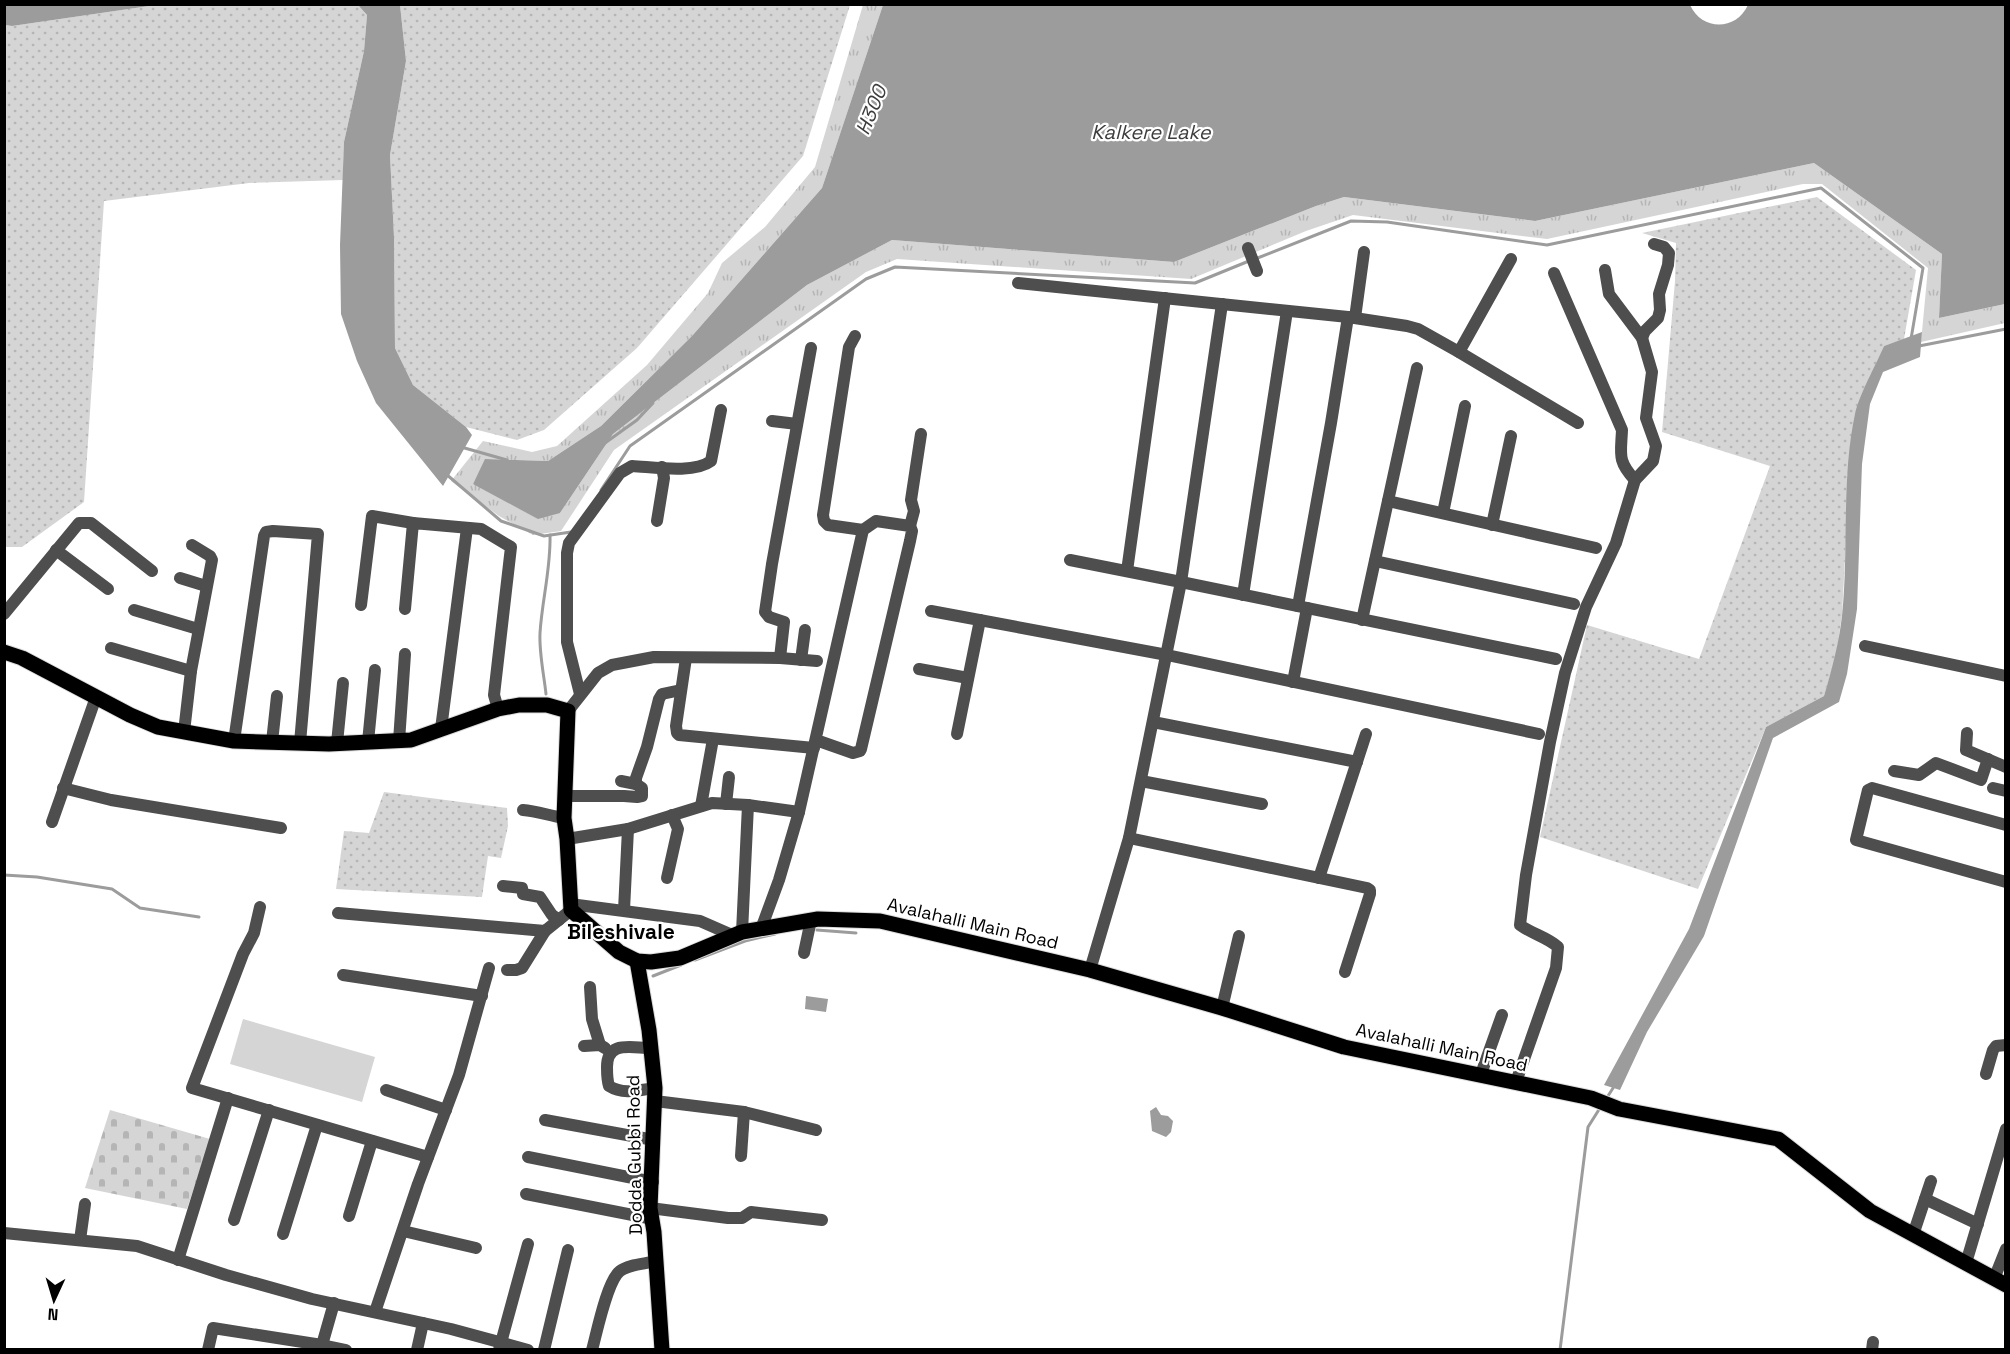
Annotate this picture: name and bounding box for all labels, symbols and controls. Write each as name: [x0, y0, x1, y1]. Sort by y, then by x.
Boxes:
water label: H300: [849, 80, 893, 138]
water label: Kalkere Lake: [1091, 119, 1212, 145]
street label: Avalahalli Main Road: [885, 892, 1061, 954]
district label: Bileshivale: [567, 918, 675, 945]
street label: Avalahalli Main Road: [1354, 1018, 1530, 1076]
street label: Dodda Gubbi Road: [621, 1075, 647, 1235]
north arrow: [24, 1270, 84, 1330]
text: N: [47, 1304, 59, 1325]

